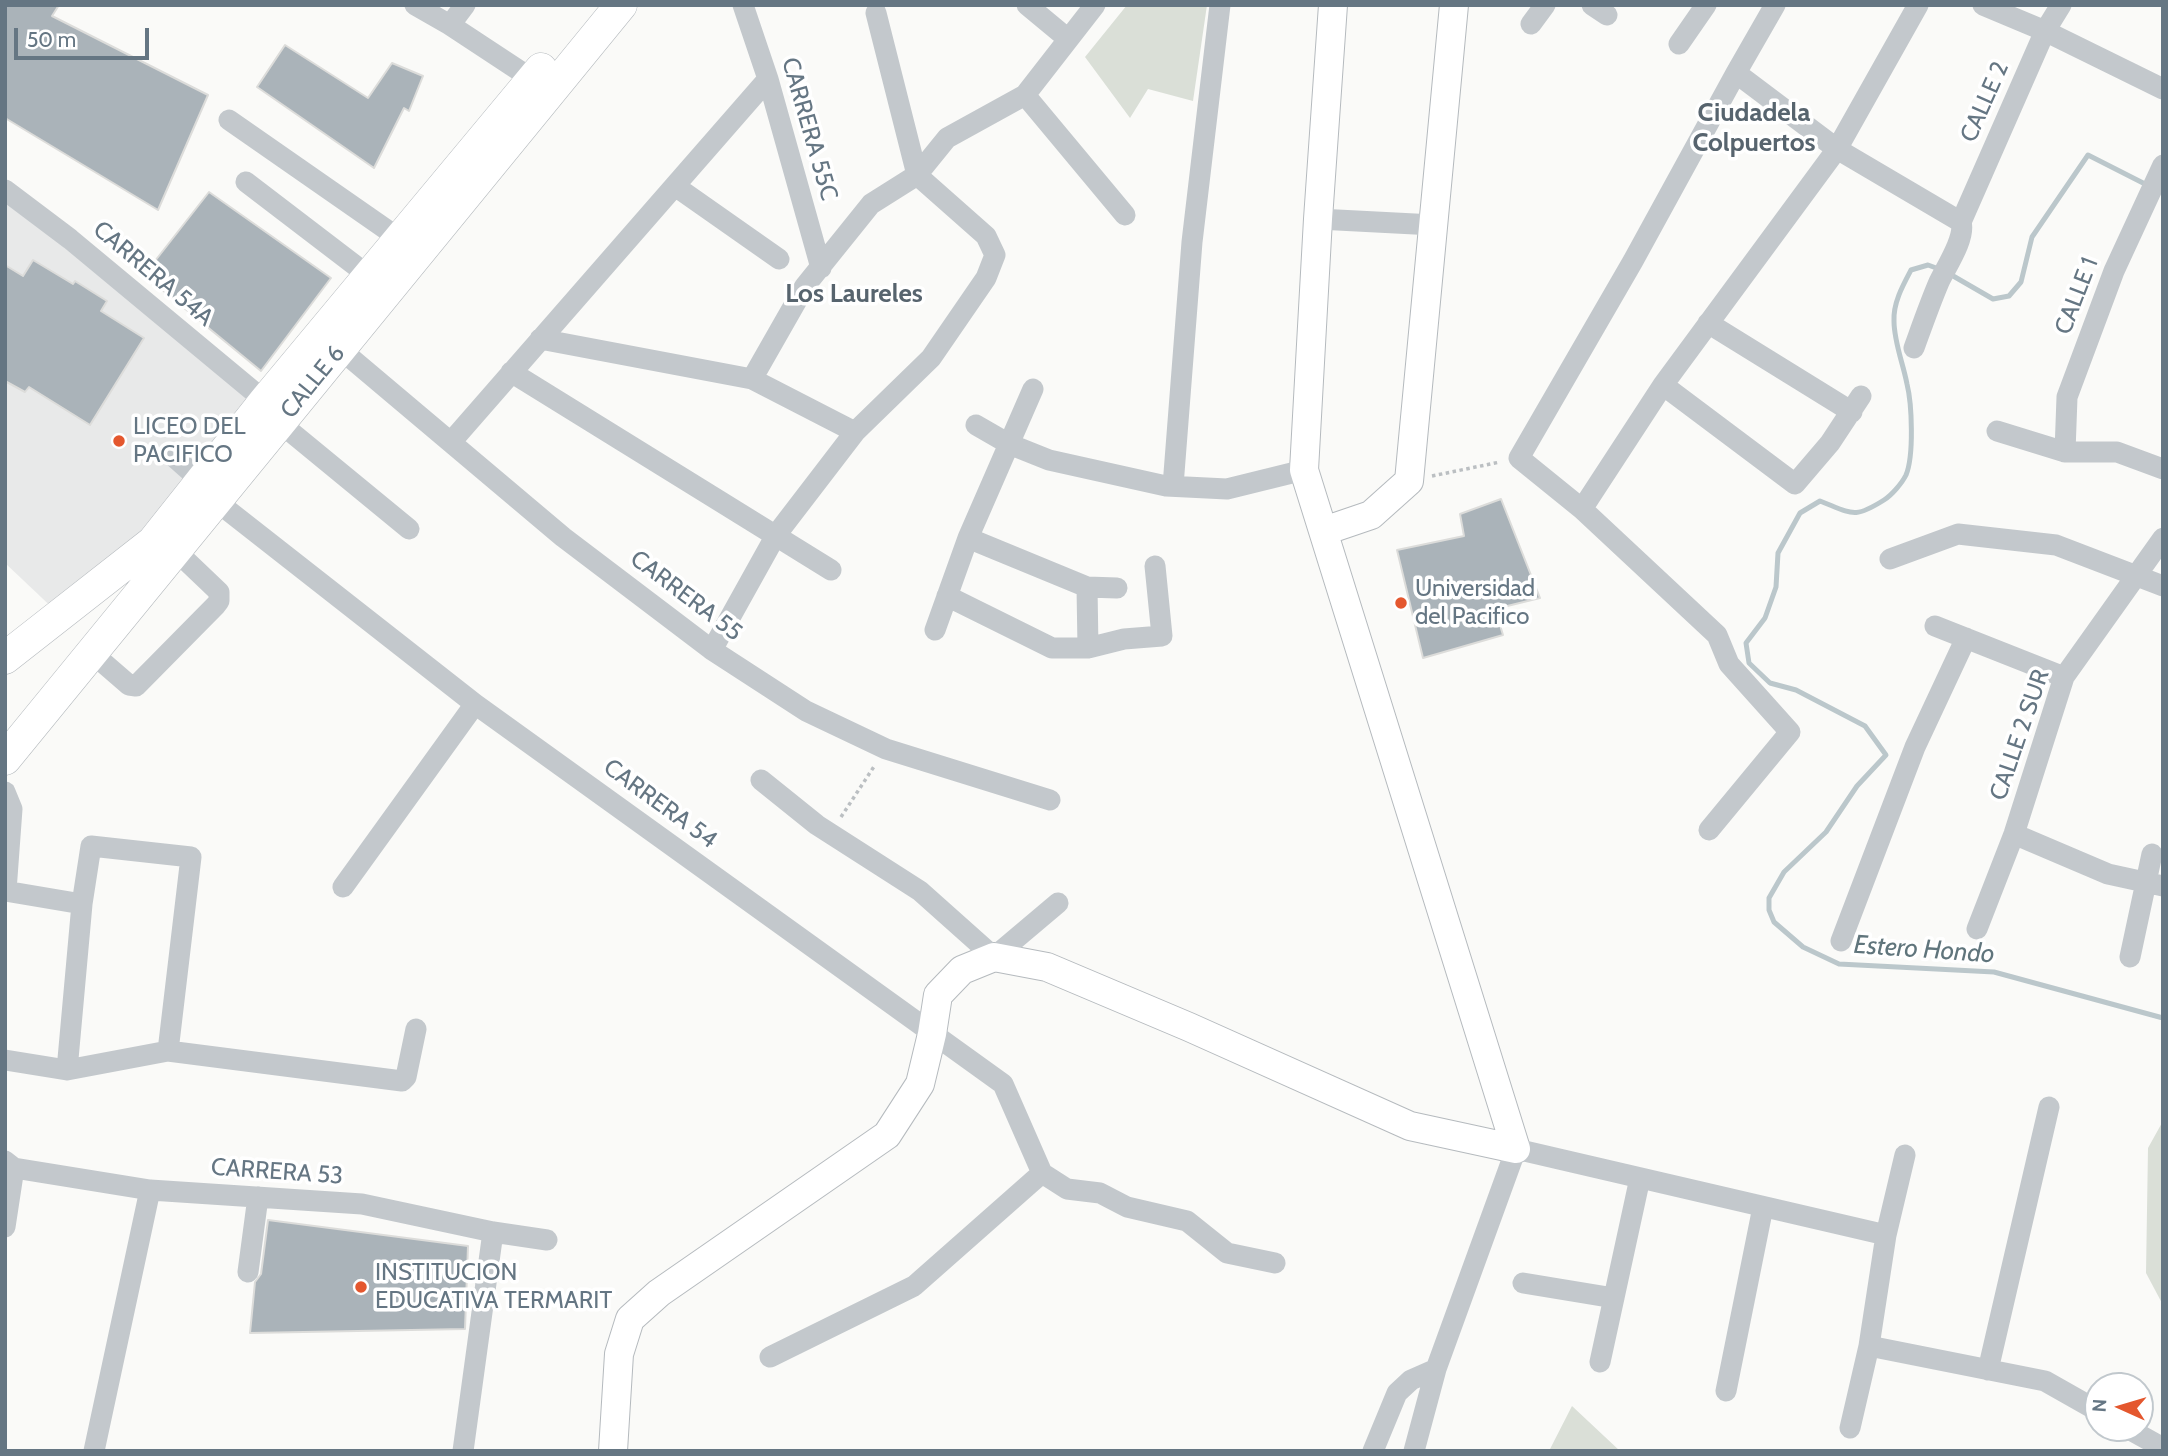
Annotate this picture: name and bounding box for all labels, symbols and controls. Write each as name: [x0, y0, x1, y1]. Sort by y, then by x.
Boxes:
scale bar: [18, 14, 152, 58]
text: 50 m: [27, 27, 76, 52]
street label: CARRERA 55C: [775, 54, 843, 204]
street label: CALLE 2: [1955, 57, 2015, 147]
district label: Ciudadela Colpuertos: [1692, 97, 1816, 158]
street label: CARRERA 54A: [87, 215, 219, 333]
street label: CALLE 1: [2049, 253, 2105, 339]
district label: Los Laureles: [785, 278, 923, 310]
street label: CALLE 6: [275, 340, 351, 424]
place label: LICEO DEL PACIFICO: [133, 413, 246, 469]
marker: LICEO DEL PACIFICO: [111, 433, 127, 449]
street label: CARRERA 55: [624, 545, 748, 647]
place label: Universidad del Pacifico: [1415, 575, 1535, 631]
marker: Universidad del Pacifico: [1393, 595, 1409, 611]
street label: CALLE 2 SUR: [1984, 666, 2056, 804]
street label: CARRERA 54: [598, 753, 722, 855]
water label: Estero Hondo: [1853, 930, 1995, 970]
street label: CARRERA 53: [210, 1153, 344, 1191]
place label: INSTITUCION EDUCATIVA TERMARIT: [375, 1259, 612, 1315]
marker: INSTITUCION EDUCATIVA TERMARIT: [353, 1279, 369, 1295]
north arrow: [2084, 1372, 2154, 1442]
text: N: [2088, 1398, 2111, 1413]

